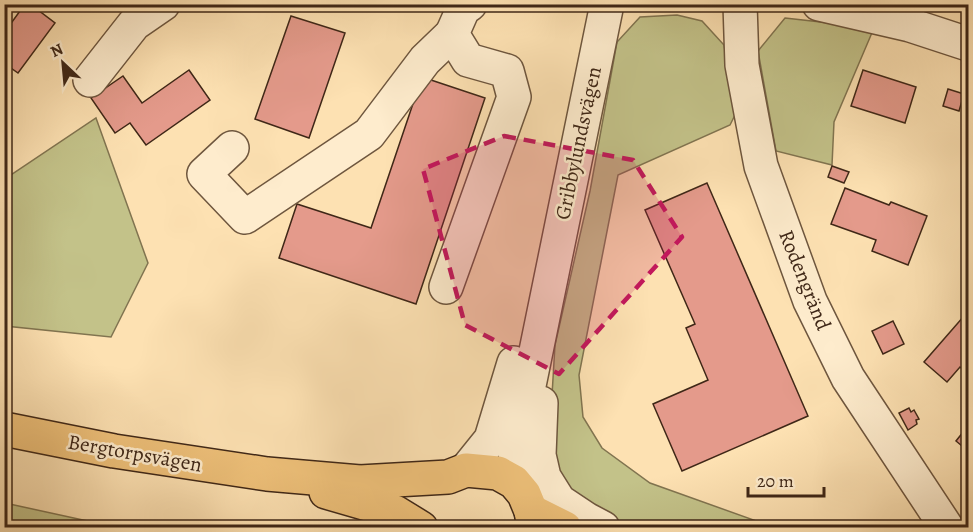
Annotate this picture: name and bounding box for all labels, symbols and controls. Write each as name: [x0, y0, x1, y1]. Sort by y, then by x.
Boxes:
north arrow: [33, 33, 93, 93]
text: N: [47, 38, 67, 63]
street label: Gribbylundsvägen: [548, 64, 608, 222]
street label: Rodengränd: [772, 226, 838, 335]
street label: Bergtorpsvägen: [66, 427, 204, 479]
scale bar: [748, 460, 824, 498]
text: 20 m: [757, 469, 794, 493]

